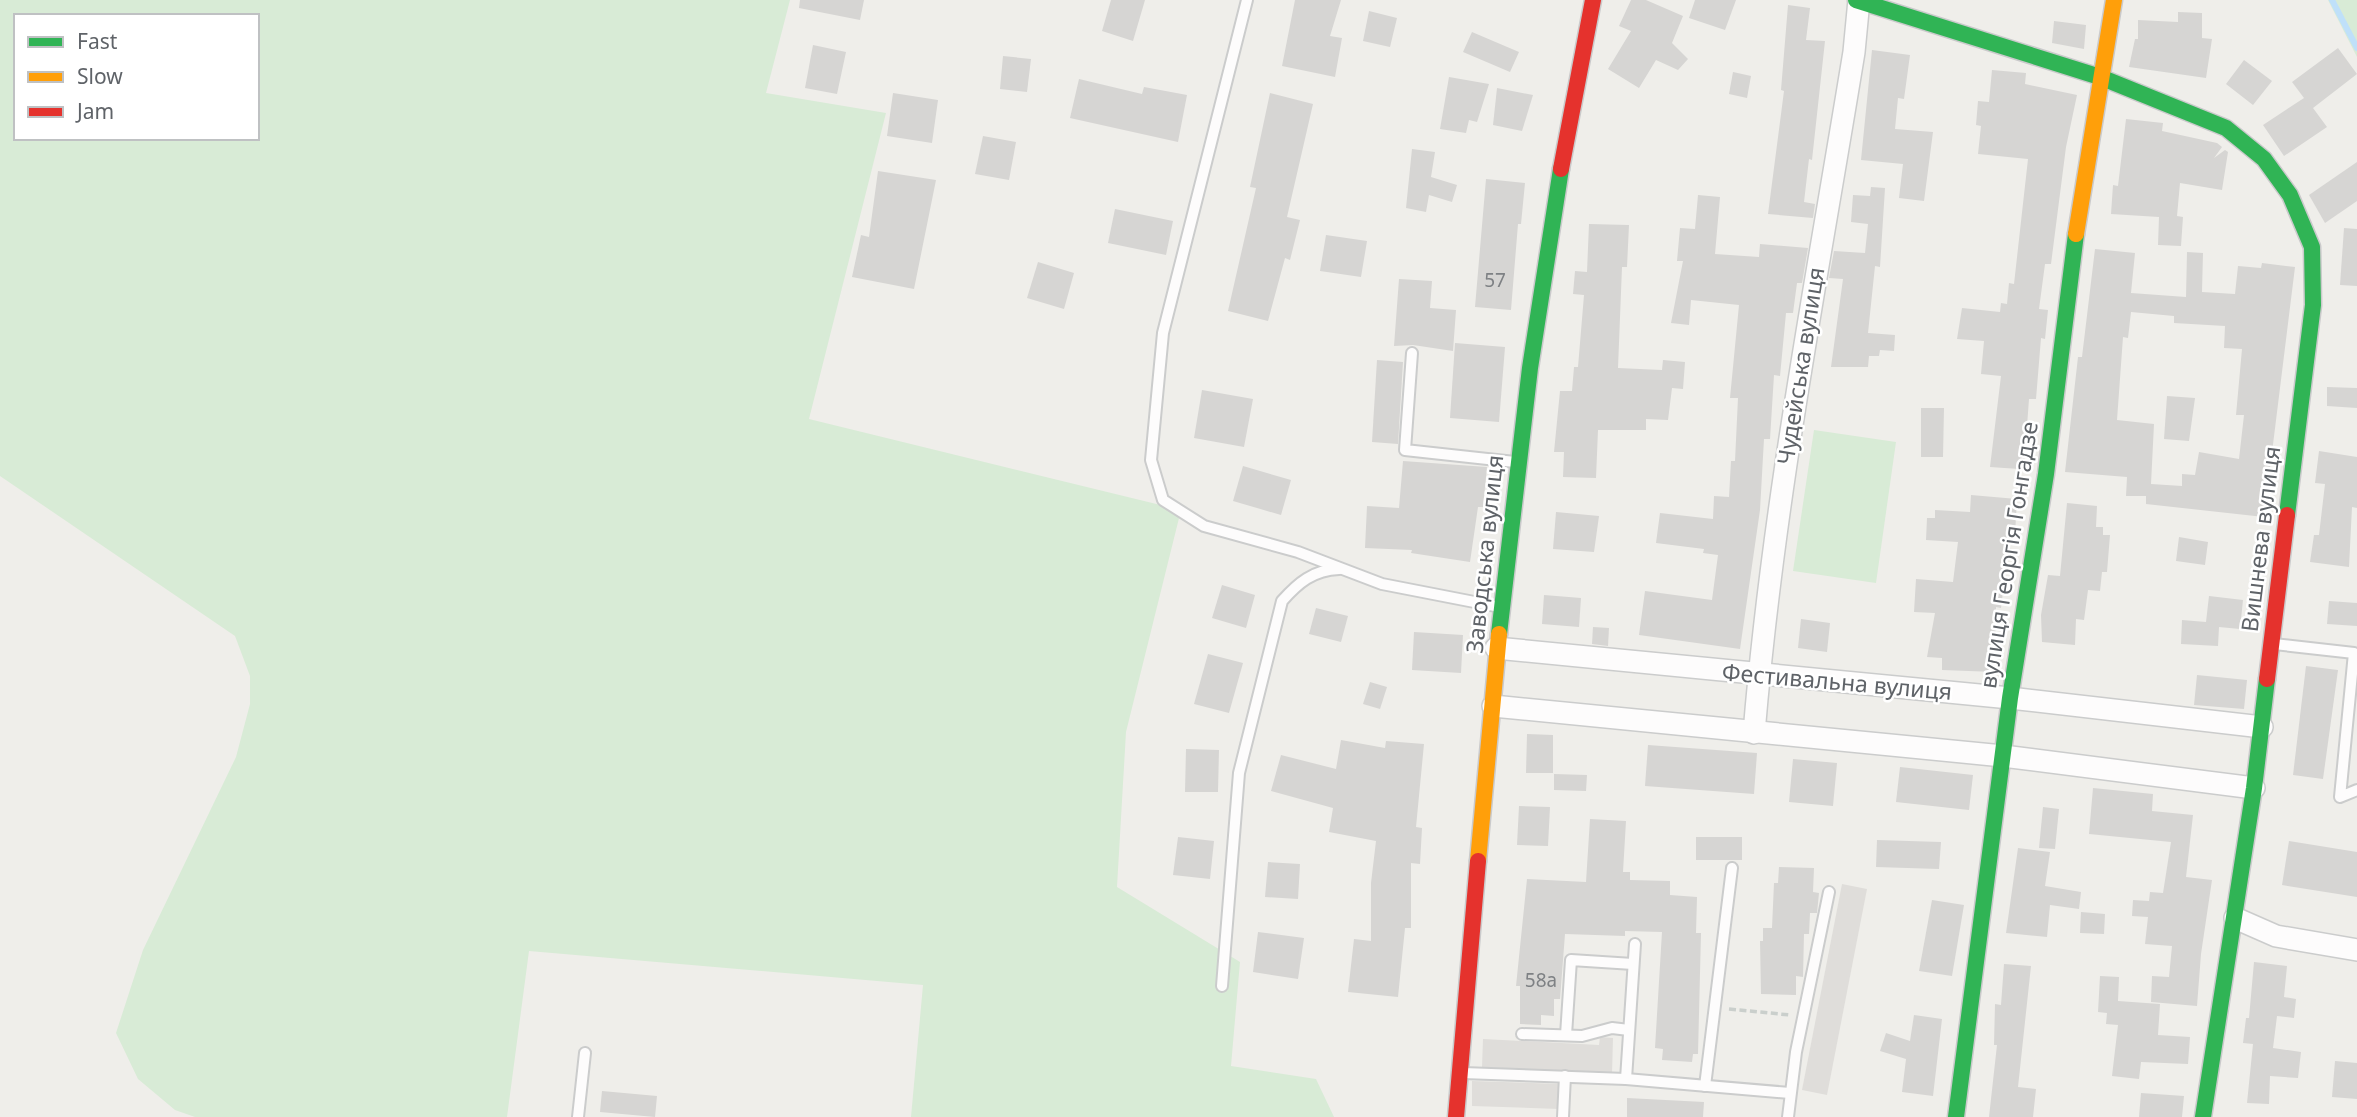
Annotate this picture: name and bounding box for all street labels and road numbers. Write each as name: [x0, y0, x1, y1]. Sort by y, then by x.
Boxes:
street label: Чудейська вулиця: [1769, 265, 1831, 467]
street label: вулиця Георгія Гонгадзе: [1971, 419, 2045, 691]
street label: Вишнева вулиця: [2233, 444, 2287, 634]
street label: Заводська вулиця: [1458, 453, 1510, 655]
street label: Фестивальна вулиця: [1721, 655, 1953, 707]

